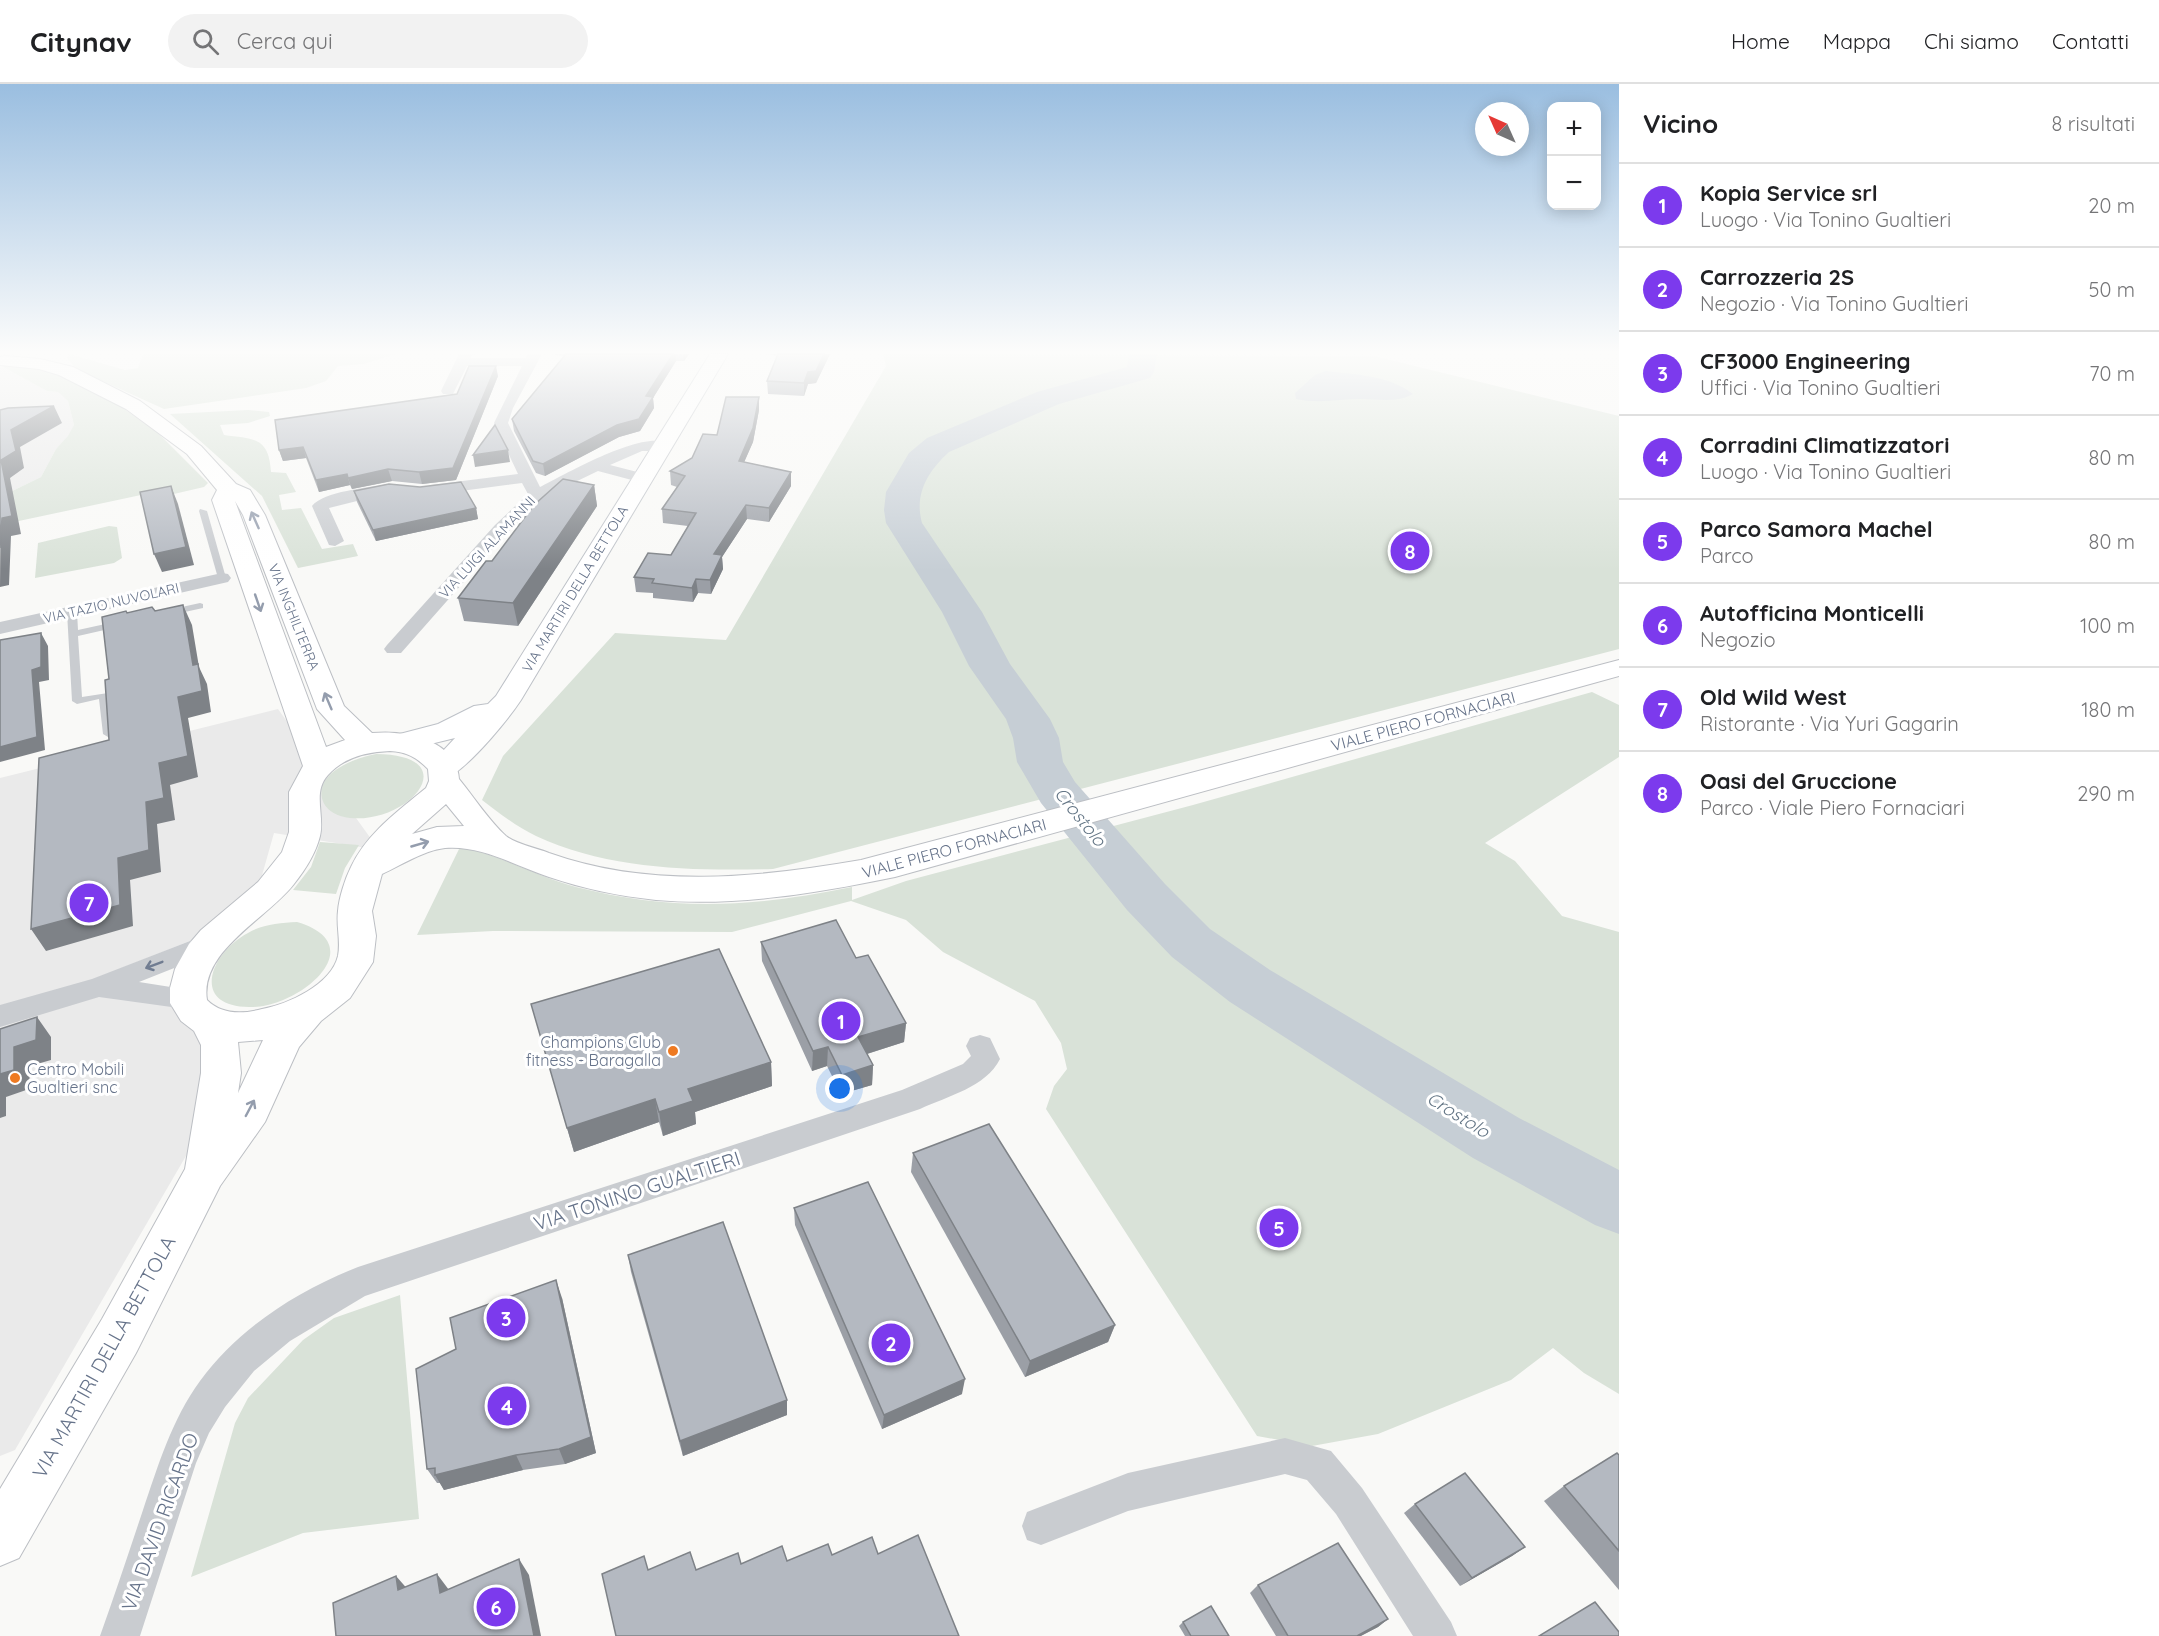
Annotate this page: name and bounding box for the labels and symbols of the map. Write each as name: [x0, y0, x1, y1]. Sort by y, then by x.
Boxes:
north arrow: [1475, 102, 1529, 156]
street label: VIA LUIGI ALAMANNI: [435, 492, 539, 602]
street label: VIA MARTIRI DELLA BETTOLA: [518, 502, 632, 676]
one-way arrow: [249, 511, 260, 529]
pin: 8: [1390, 528, 1430, 574]
street label: VIA INGHILTERRA: [264, 561, 324, 673]
street label: VIA TAZIO NUVOLARI: [41, 579, 181, 627]
one-way arrow: [254, 593, 265, 612]
street label: VIALE PIERO FORNACIARI: [1329, 687, 1517, 755]
one-way arrow: [322, 692, 333, 710]
water label: Crostolo: [1050, 783, 1112, 852]
street label: VIALE PIERO FORNACIARI: [860, 814, 1048, 882]
one-way arrow: [410, 838, 429, 849]
pin: 7: [70, 880, 109, 926]
one-way arrow: [145, 960, 163, 971]
pin: 1: [822, 998, 860, 1044]
place label: Champions Club fitness - Baragalla: [526, 1032, 661, 1070]
marker: Champions Club fitness - Baragalla: [666, 1044, 680, 1058]
place label: Centro Mobili Gualtieri snc: [27, 1059, 124, 1097]
marker: Centro Mobili Gualtieri snc: [8, 1071, 22, 1085]
your location: [825, 1074, 854, 1103]
water label: Crostolo: [1423, 1086, 1495, 1143]
one-way arrow: [244, 1100, 256, 1117]
street label: VIA TONINO GUALTIERI: [530, 1145, 743, 1236]
pin: 5: [1260, 1206, 1298, 1250]
street label: VIA MARTIRI DELLA BETTOLA: [26, 1231, 181, 1482]
pin: 3: [486, 1296, 526, 1340]
pin: 2: [872, 1320, 910, 1366]
pin: 4: [488, 1384, 526, 1428]
street label: VIA DAVID RICARDO: [116, 1429, 203, 1614]
pin: 6: [476, 1584, 516, 1630]

